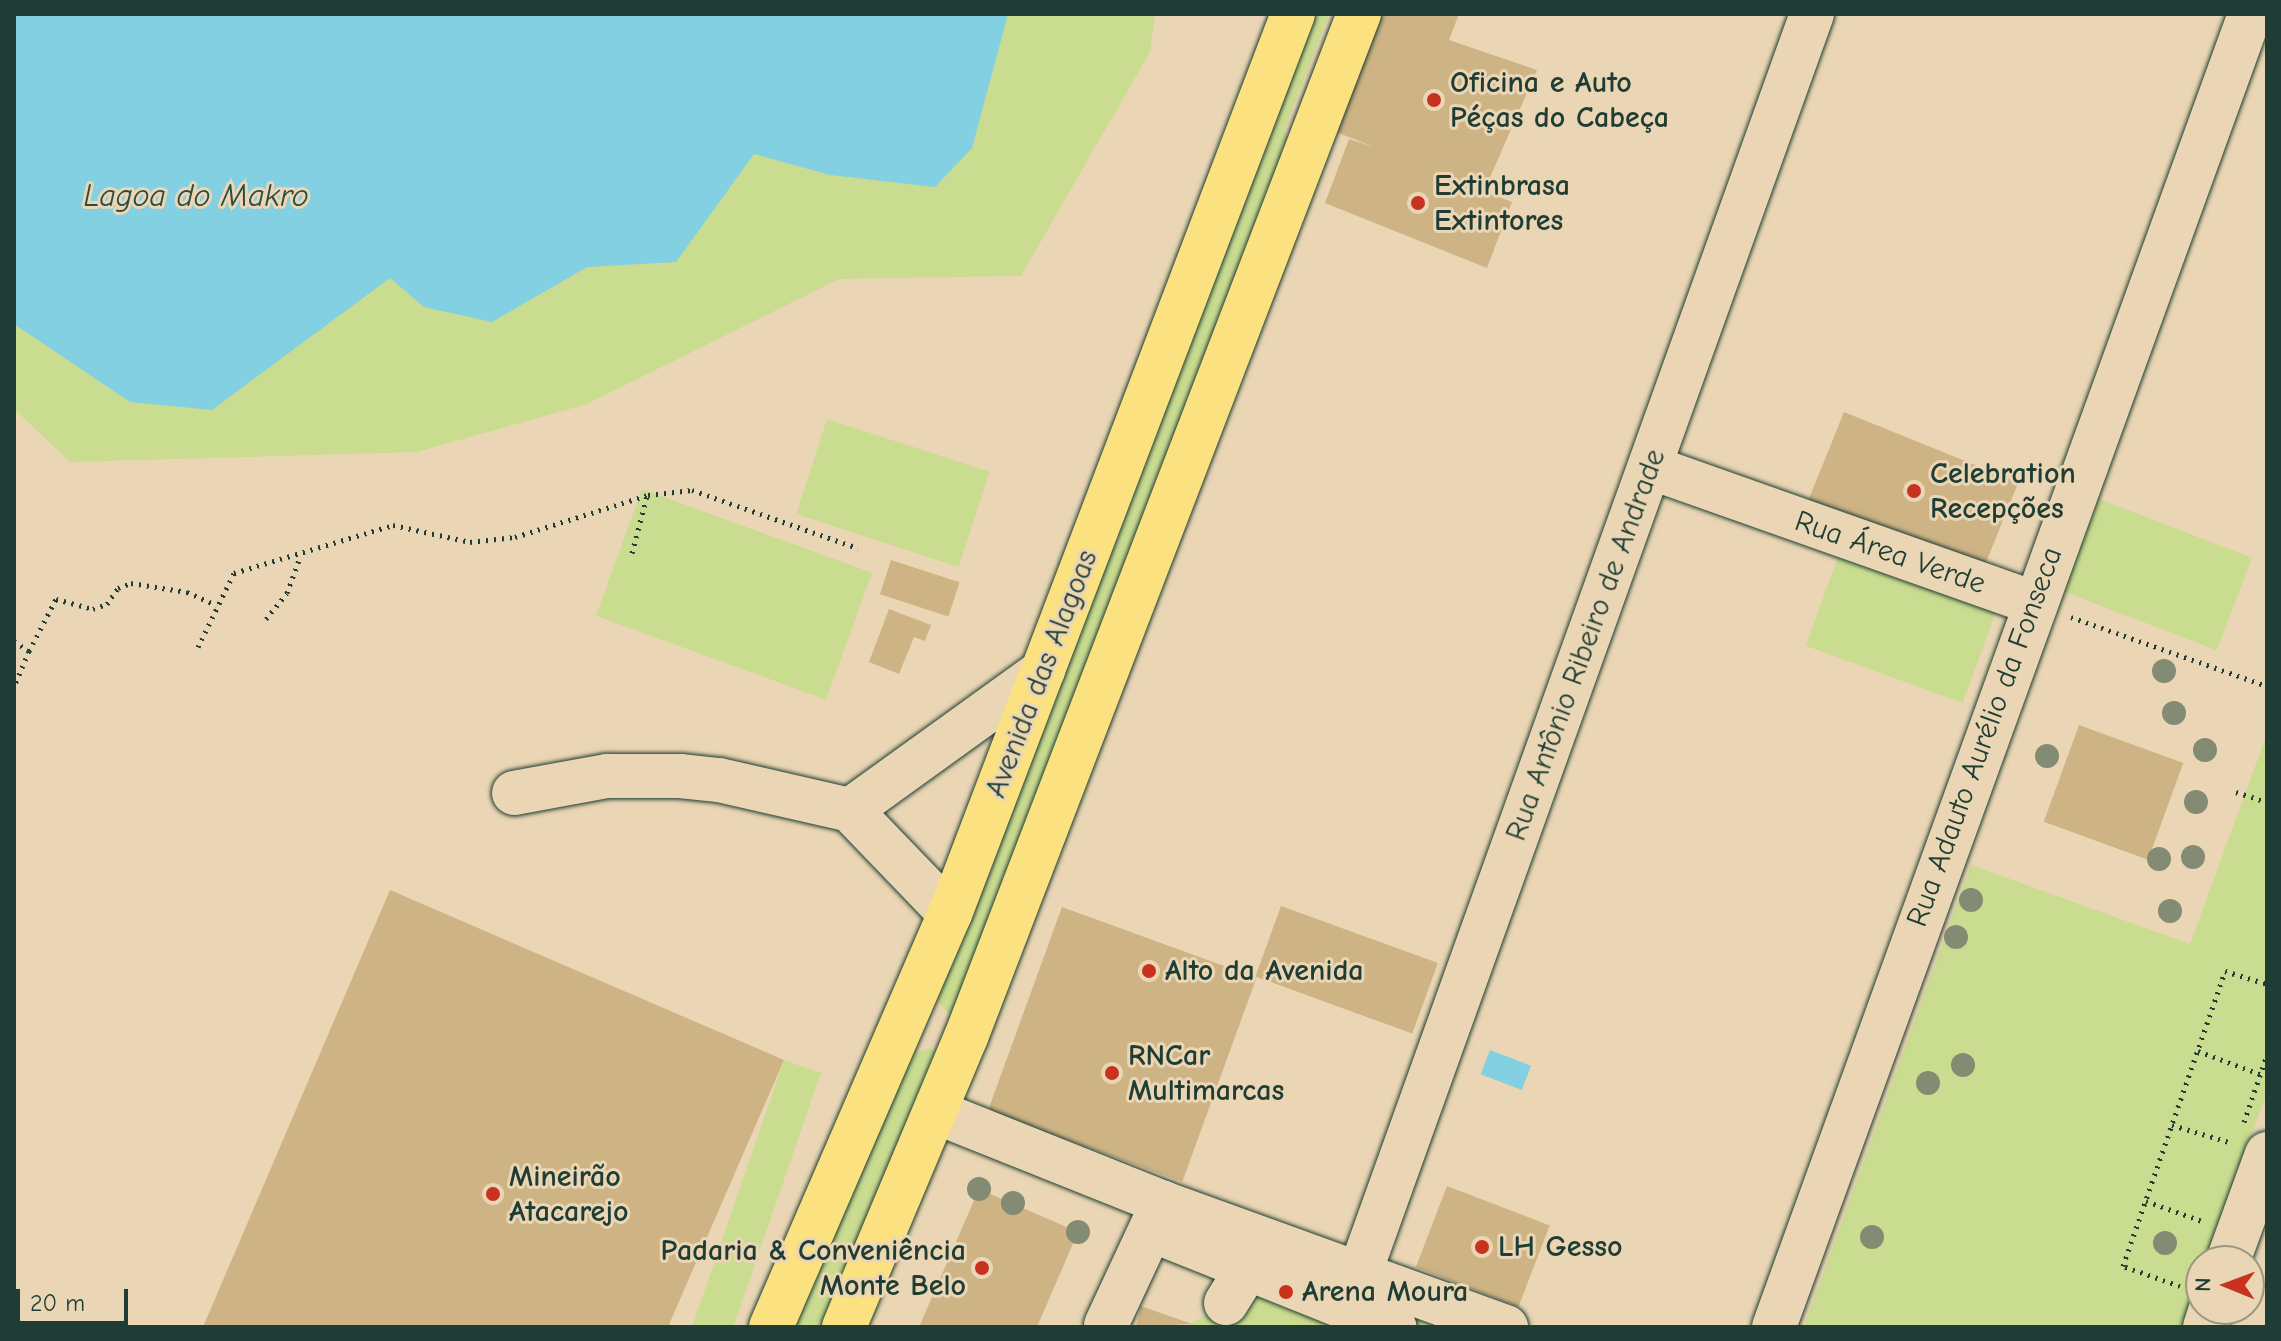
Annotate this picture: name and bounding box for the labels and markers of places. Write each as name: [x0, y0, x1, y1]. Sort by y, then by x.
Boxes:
place label: Oficina e Auto Péças do Cabeça: [1450, 65, 1669, 136]
marker: Oficina e Auto Péças do Cabeça: [1425, 91, 1443, 109]
place label: Extinbrasa Extintores: [1434, 168, 1570, 238]
marker: Extinbrasa Extintores: [1409, 194, 1427, 212]
place label: Celebration Recepções: [1930, 456, 2076, 526]
marker: Celebration Recepções: [1905, 482, 1923, 500]
place label: Alto da Avenida: [1165, 953, 1364, 989]
marker: Alto da Avenida: [1140, 962, 1158, 980]
place label: RNCar Multimarcas: [1128, 1038, 1284, 1108]
marker: RNCar Multimarcas: [1103, 1064, 1121, 1082]
place label: Mineirão Atacarejo: [509, 1159, 629, 1230]
marker: Mineirão Atacarejo: [484, 1185, 502, 1203]
place label: LH Gesso: [1498, 1229, 1622, 1265]
place label: Padaria & Conveniência Monte Belo: [661, 1233, 966, 1304]
marker: LH Gesso: [1473, 1238, 1491, 1256]
marker: Padaria & Conveniência Monte Belo: [973, 1259, 991, 1277]
place label: Arena Moura: [1302, 1274, 1468, 1310]
marker: Arena Moura: [1277, 1283, 1295, 1301]

